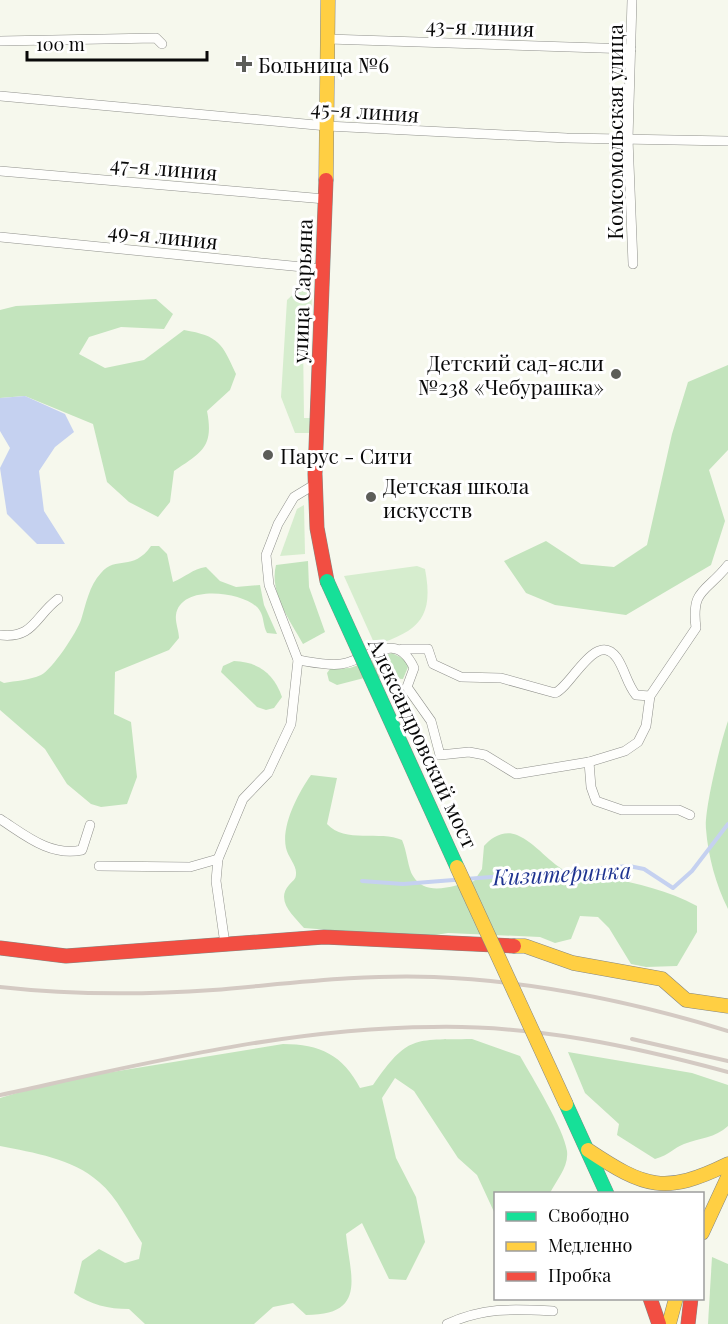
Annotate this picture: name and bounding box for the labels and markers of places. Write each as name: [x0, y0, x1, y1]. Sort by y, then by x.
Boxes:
place label: Больница №6: [258, 50, 389, 78]
marker: Больница №6: [235, 55, 253, 73]
place label: Детский сад-ясли №238 «Чебурашка»: [418, 348, 604, 400]
marker: Детский сад-ясли №238 «Чебурашка»: [609, 367, 623, 381]
place label: Парус - Сити: [280, 441, 412, 469]
marker: Парус - Сити: [261, 448, 275, 462]
place label: Детская школа искусств: [383, 471, 530, 523]
marker: Детская школа искусств: [364, 490, 378, 504]

